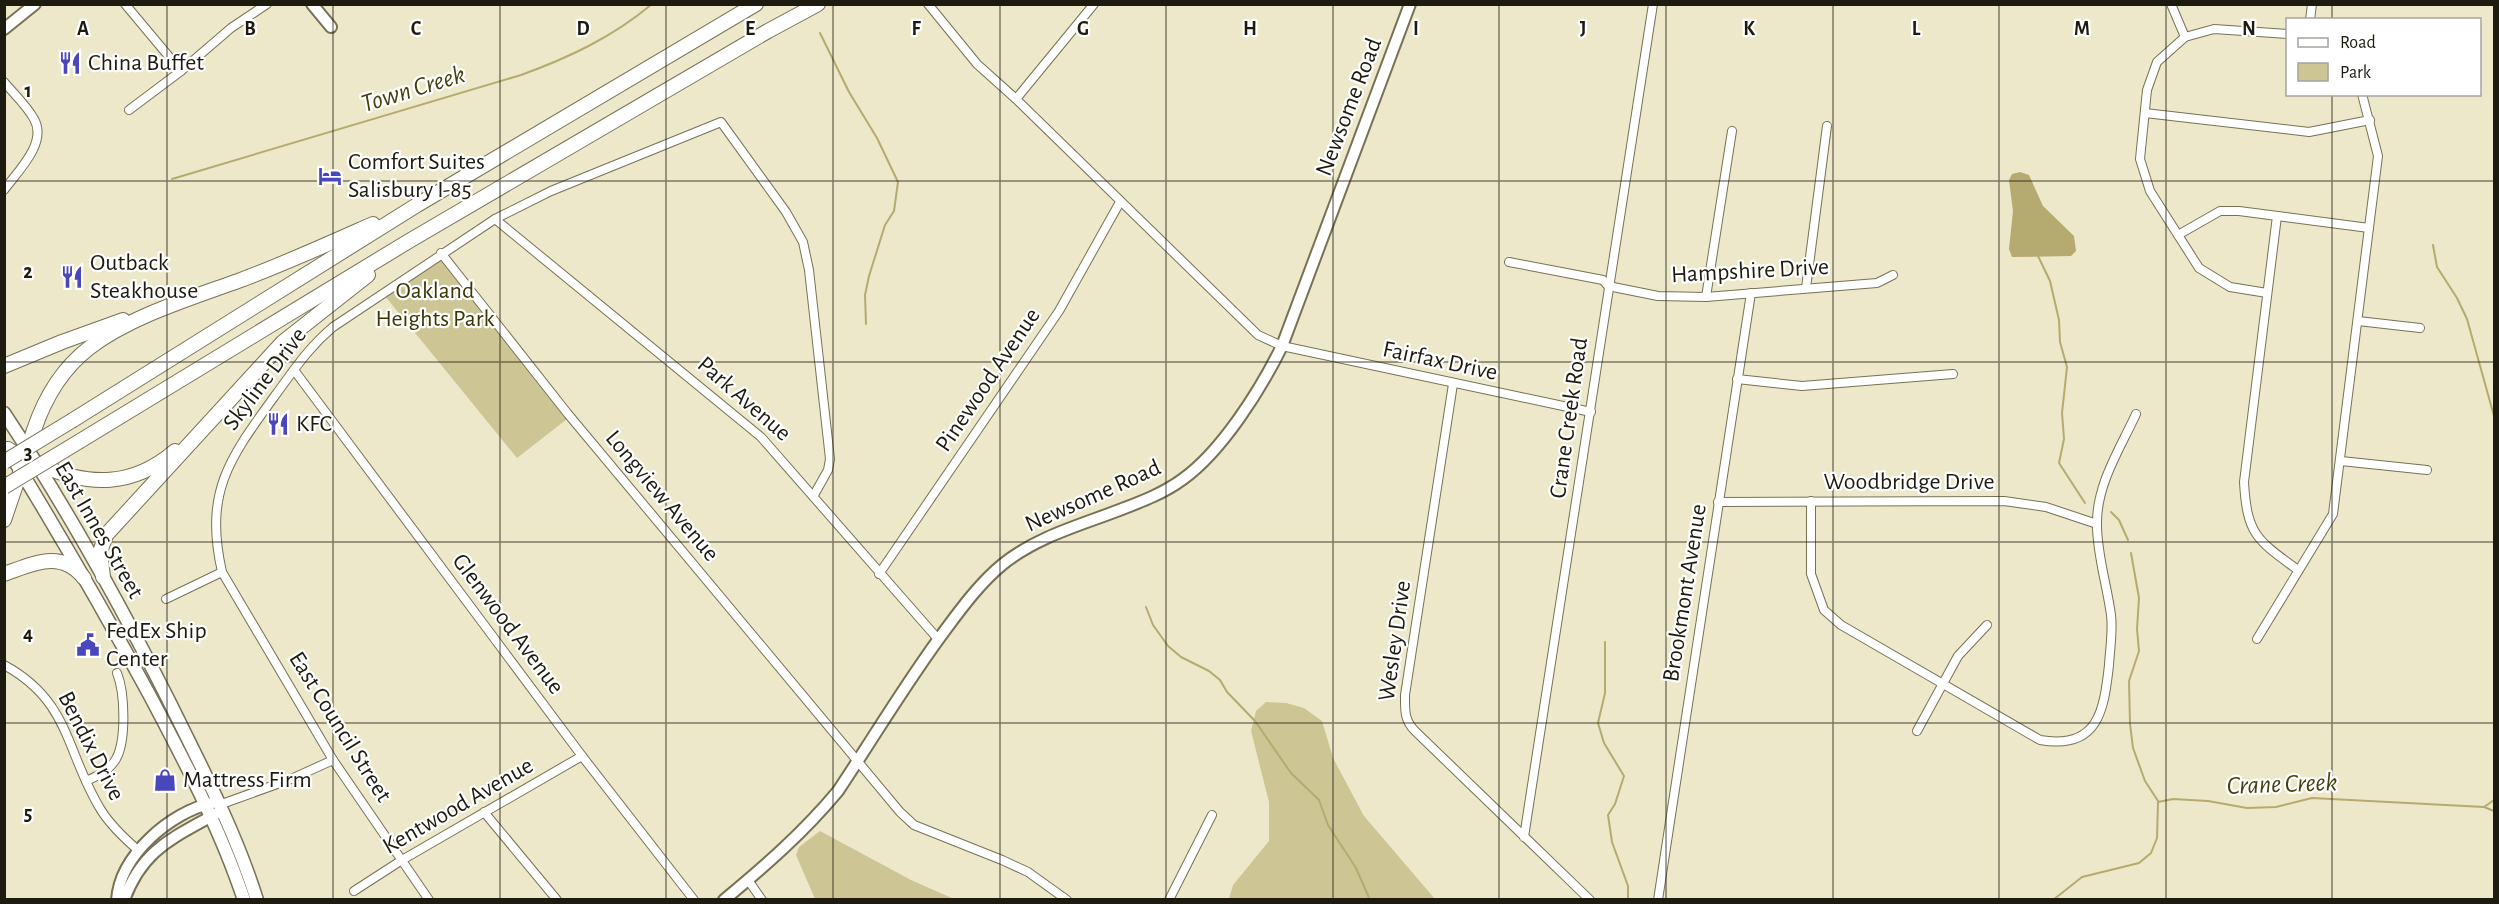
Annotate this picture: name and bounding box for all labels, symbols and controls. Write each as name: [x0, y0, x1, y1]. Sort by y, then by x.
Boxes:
legend: [2286, 18, 2481, 96]
text: A: [77, 19, 89, 39]
text: B: [244, 19, 256, 39]
text: C: [411, 19, 422, 39]
text: D: [576, 19, 590, 39]
text: E: [745, 19, 755, 39]
text: F: [911, 19, 921, 39]
text: G: [1077, 19, 1089, 39]
text: H: [1243, 19, 1257, 39]
text: I: [1413, 19, 1419, 39]
text: J: [1580, 19, 1586, 39]
text: K: [1743, 19, 1755, 39]
text: L: [1912, 19, 1921, 39]
text: M: [2074, 19, 2090, 39]
text: N: [2242, 19, 2256, 39]
text: Road: [2340, 34, 2376, 52]
street label: Newsome Road: [1312, 35, 1386, 179]
restaurant icon: China Buffet: [57, 50, 83, 76]
place label: China Buffet: [88, 51, 204, 75]
water label: Town Creek: [358, 61, 468, 117]
text: Park: [2340, 64, 2372, 82]
text: 1: [24, 81, 32, 101]
place label: Comfort Suites Salisbury I-85: [348, 150, 485, 202]
hotel icon: Comfort Suites Salisbury I-85: [317, 163, 343, 189]
place label: Outback Steakhouse: [90, 251, 198, 303]
street label: Hampshire Drive: [1670, 255, 1830, 287]
text: 2: [23, 262, 33, 282]
restaurant icon: Outback Steakhouse: [59, 264, 85, 290]
park label: Oakland Heights Park: [376, 279, 494, 331]
street label: Pinewood Avenue: [931, 304, 1045, 456]
street label: Skyline Drive: [219, 323, 311, 435]
street label: Crane Creek Road: [1546, 336, 1592, 500]
street label: Fairfax Drive: [1380, 337, 1500, 385]
street label: Park Avenue: [693, 352, 795, 446]
restaurant icon: KFC: [265, 411, 291, 437]
place label: KFC: [296, 412, 332, 436]
street label: Longview Avenue: [601, 426, 723, 566]
text: 3: [24, 443, 32, 463]
street label: Newsome Road: [1022, 455, 1164, 537]
street label: East Innes Street: [50, 457, 148, 603]
street label: Woodbridge Drive: [1823, 470, 1995, 494]
street label: Brookmont Avenue: [1659, 502, 1711, 684]
street label: Glenwood Avenue: [448, 549, 568, 699]
street label: Wesley Drive: [1375, 579, 1415, 703]
place label: FedEx Ship Center: [106, 619, 207, 671]
text: 4: [23, 624, 33, 644]
public building icon: FedEx Ship Center: [75, 632, 101, 658]
street label: East Council Street: [284, 648, 396, 807]
street label: Bendix Drive: [53, 688, 129, 804]
street label: Kentwood Avenue: [379, 753, 537, 859]
shop icon: Mattress Firm: [152, 767, 178, 793]
place label: Mattress Firm: [183, 768, 312, 792]
water label: Crane Creek: [2226, 769, 2338, 799]
text: 5: [24, 804, 32, 824]

